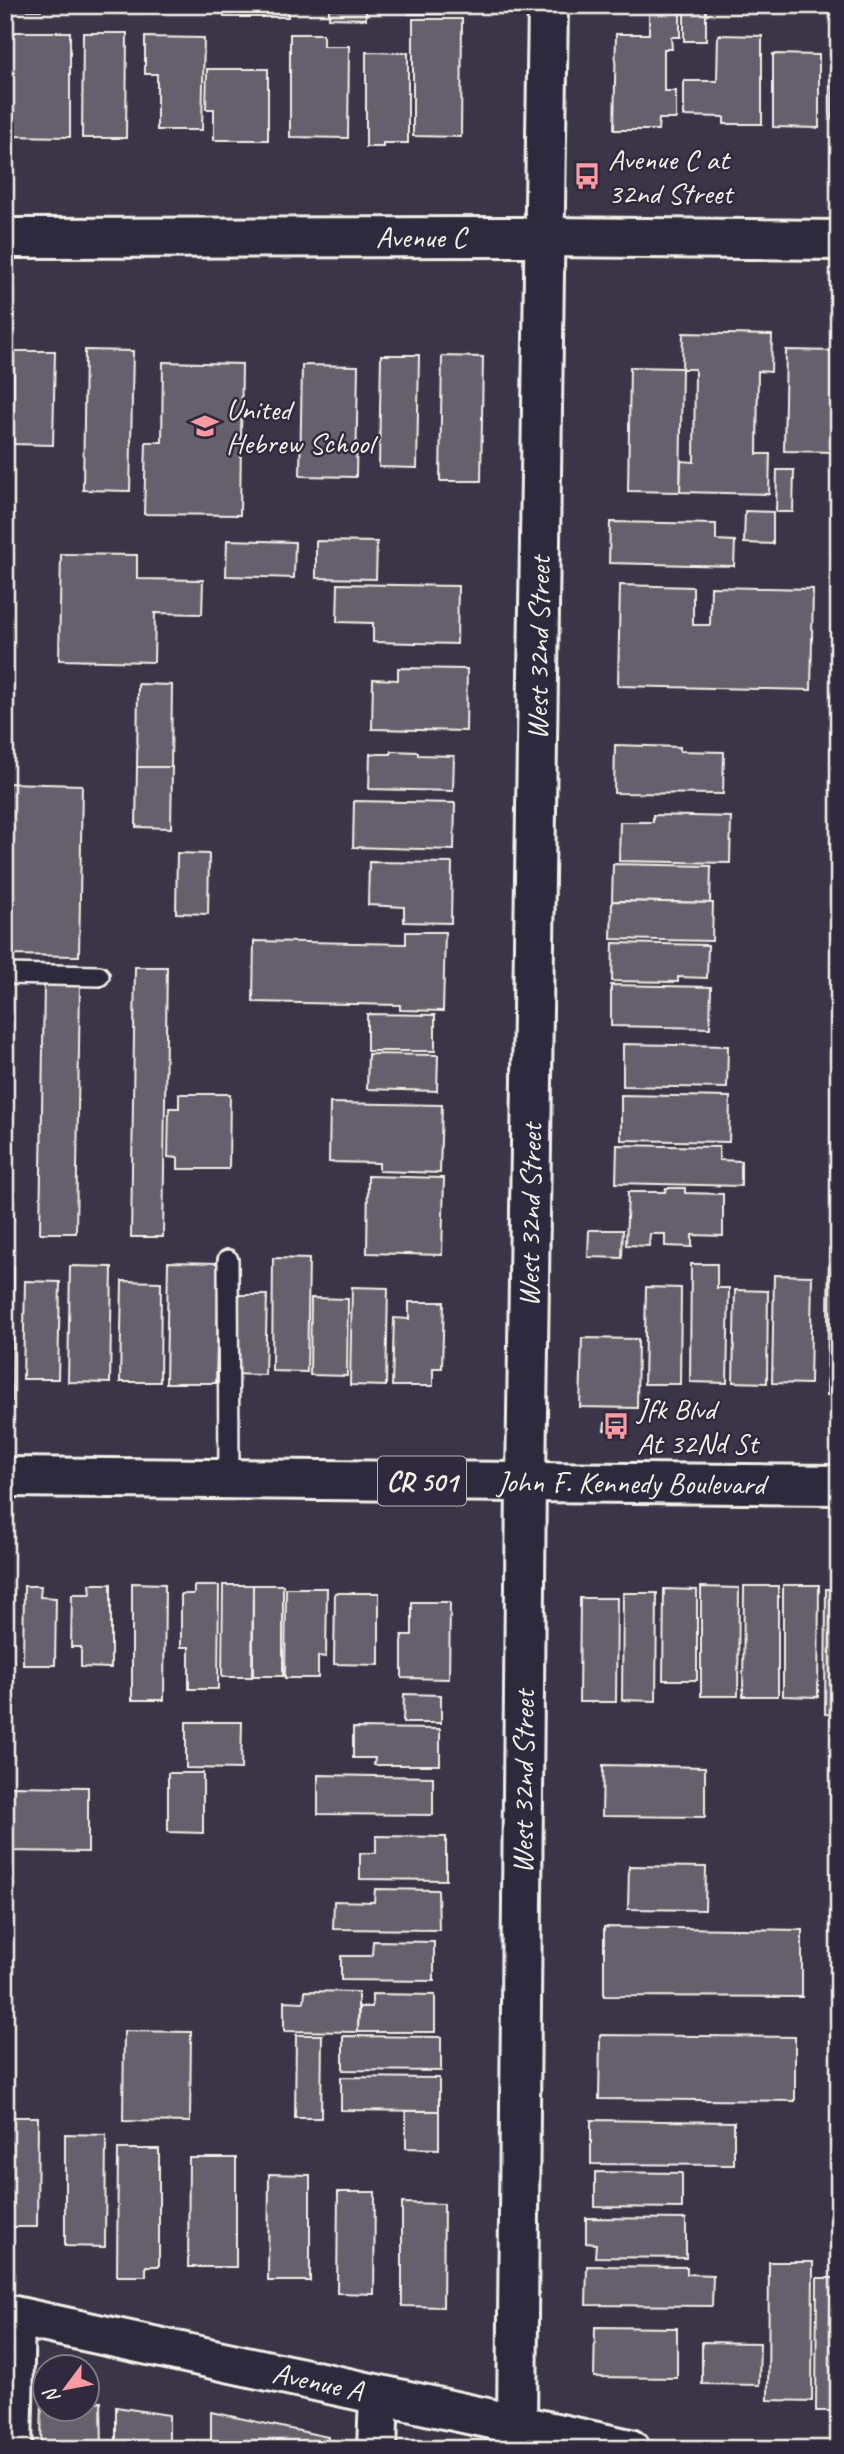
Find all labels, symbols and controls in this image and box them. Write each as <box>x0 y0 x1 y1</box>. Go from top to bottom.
place label: Avenue C at 32nd Street <box>608 140 735 212</box>
bus stop icon: Avenue C at 32nd Street <box>572 161 602 191</box>
street label: Avenue C <box>376 218 469 256</box>
place label: United Hebrew School <box>226 390 378 462</box>
school or university icon: United Hebrew School <box>190 411 220 441</box>
street label: West 32nd Street <box>518 553 559 740</box>
street label: West 32nd Street <box>510 1120 550 1307</box>
place label: Jfk Blvd At 32Nd St <box>635 1390 761 1462</box>
bus stop icon: Jfk Blvd At 32Nd St <box>601 1411 631 1441</box>
road number: CR 501 <box>378 1456 466 1506</box>
street label: John F. Kennedy Boulevard <box>495 1463 769 1503</box>
street label: West 32nd Street <box>503 1687 543 1874</box>
north arrow <box>32 2352 102 2422</box>
street label: Avenue A <box>269 2353 368 2410</box>
text: N <box>37 2382 66 2408</box>

